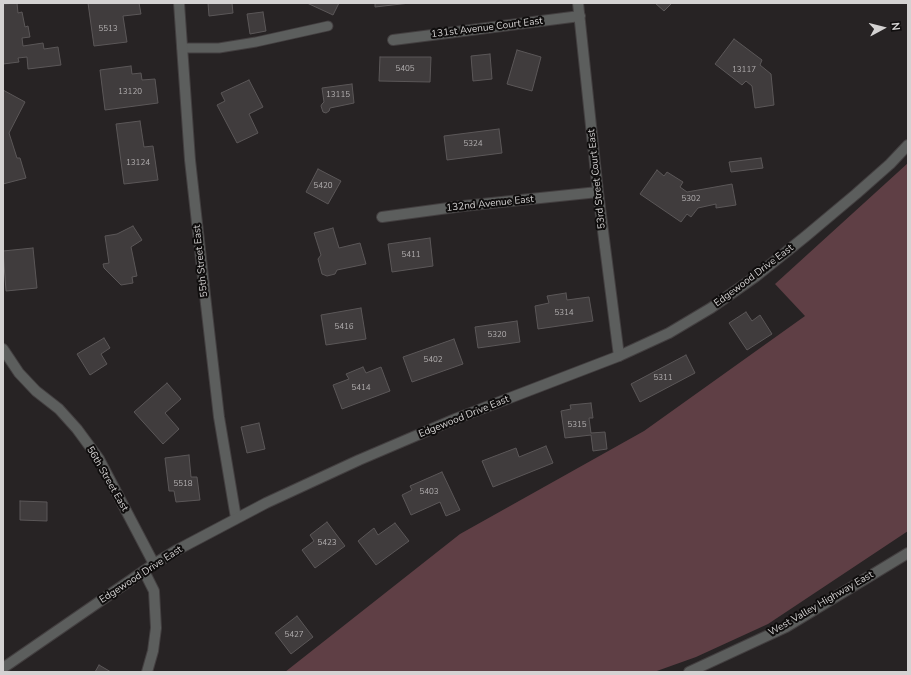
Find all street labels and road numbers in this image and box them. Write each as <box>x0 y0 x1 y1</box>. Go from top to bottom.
street label: 131st Avenue Court East <box>431 15 543 41</box>
street label: 53rd Street Court East <box>586 128 608 230</box>
street label: 132nd Avenue East <box>446 193 534 215</box>
street label: 55th Street East <box>191 224 211 298</box>
street label: Edgewood Drive East <box>712 242 796 310</box>
street label: Edgewood Drive East <box>417 393 511 441</box>
street label: 56th Street East <box>84 444 130 514</box>
street label: Edgewood Drive East <box>97 544 185 606</box>
street label: West Valley Highway East <box>766 569 876 639</box>

